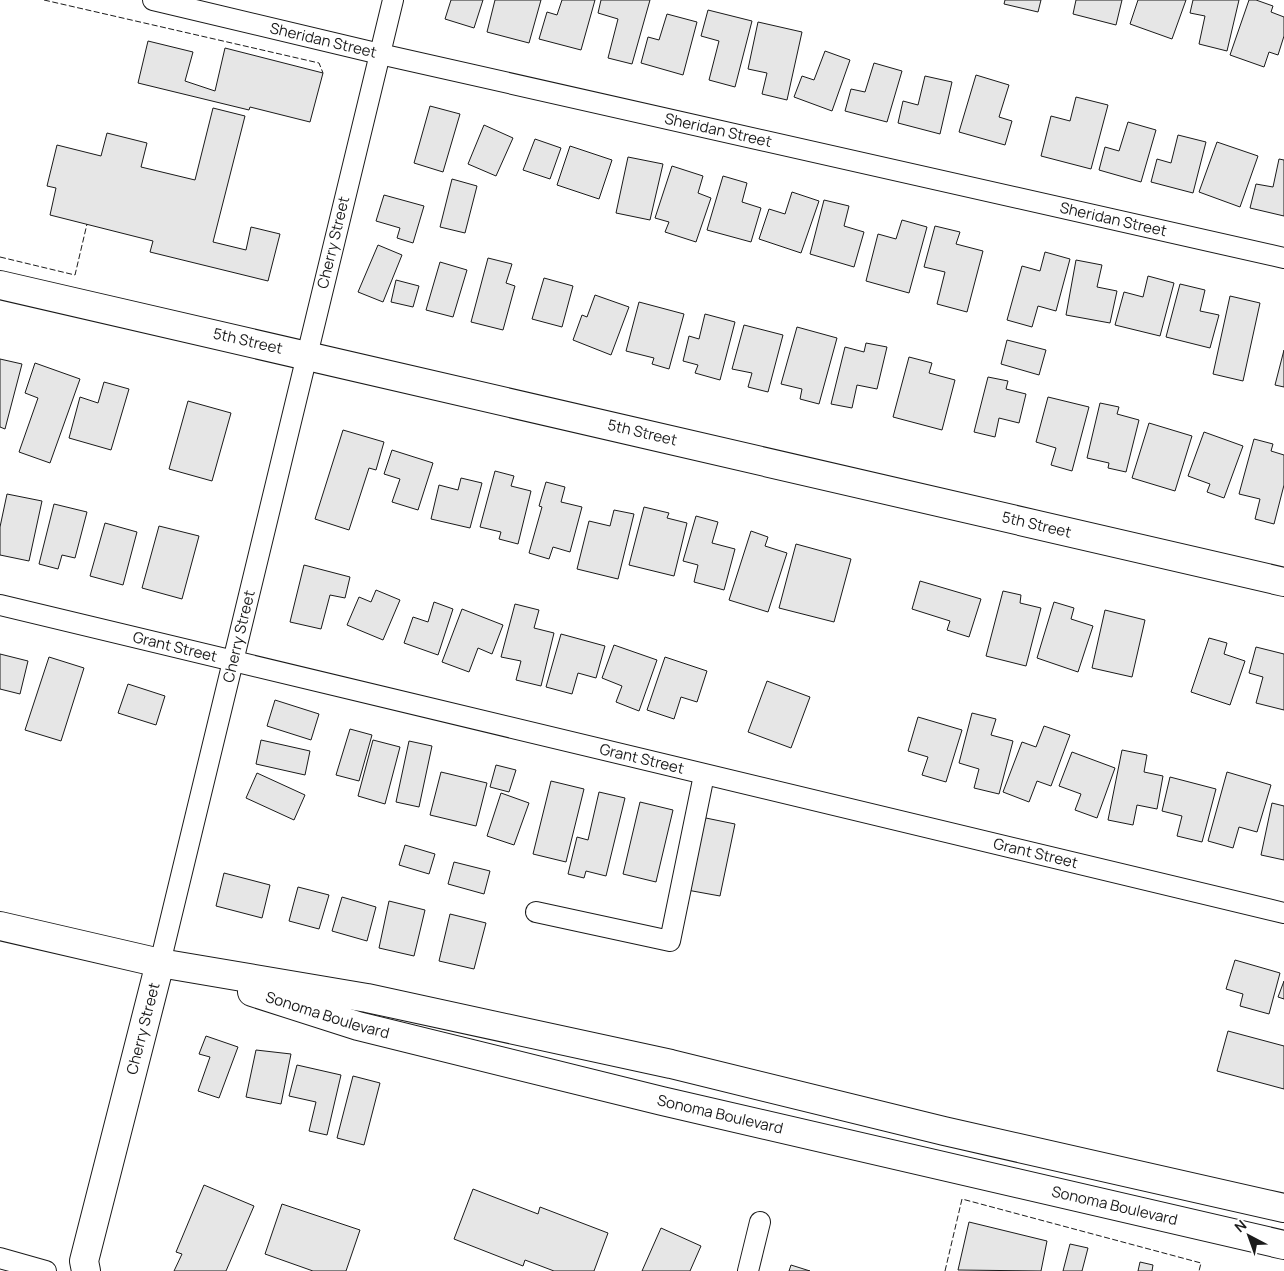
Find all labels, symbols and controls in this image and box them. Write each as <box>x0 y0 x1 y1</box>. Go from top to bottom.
street label: Sheridan Street <box>268 17 379 63</box>
street label: Sheridan Street <box>663 108 774 152</box>
street label: Cherry Street <box>312 194 354 291</box>
street label: Sheridan Street <box>1058 197 1169 241</box>
street label: 5th Street <box>211 323 285 359</box>
street label: 5th Street <box>606 414 679 451</box>
street label: 5th Street <box>1000 506 1074 543</box>
street label: Cherry Street <box>217 588 260 685</box>
street label: Grant Street <box>131 626 219 667</box>
street label: Grant Street <box>598 738 686 779</box>
street label: Grant Street <box>991 833 1080 873</box>
street label: Cherry Street <box>121 980 165 1077</box>
street label: Sonoma Boulevard <box>263 986 392 1043</box>
street label: Sonoma Boulevard <box>655 1089 785 1139</box>
street label: Sonoma Boulevard <box>1050 1181 1180 1230</box>
north arrow <box>1224 1211 1274 1261</box>
text: N <box>1230 1215 1250 1236</box>

